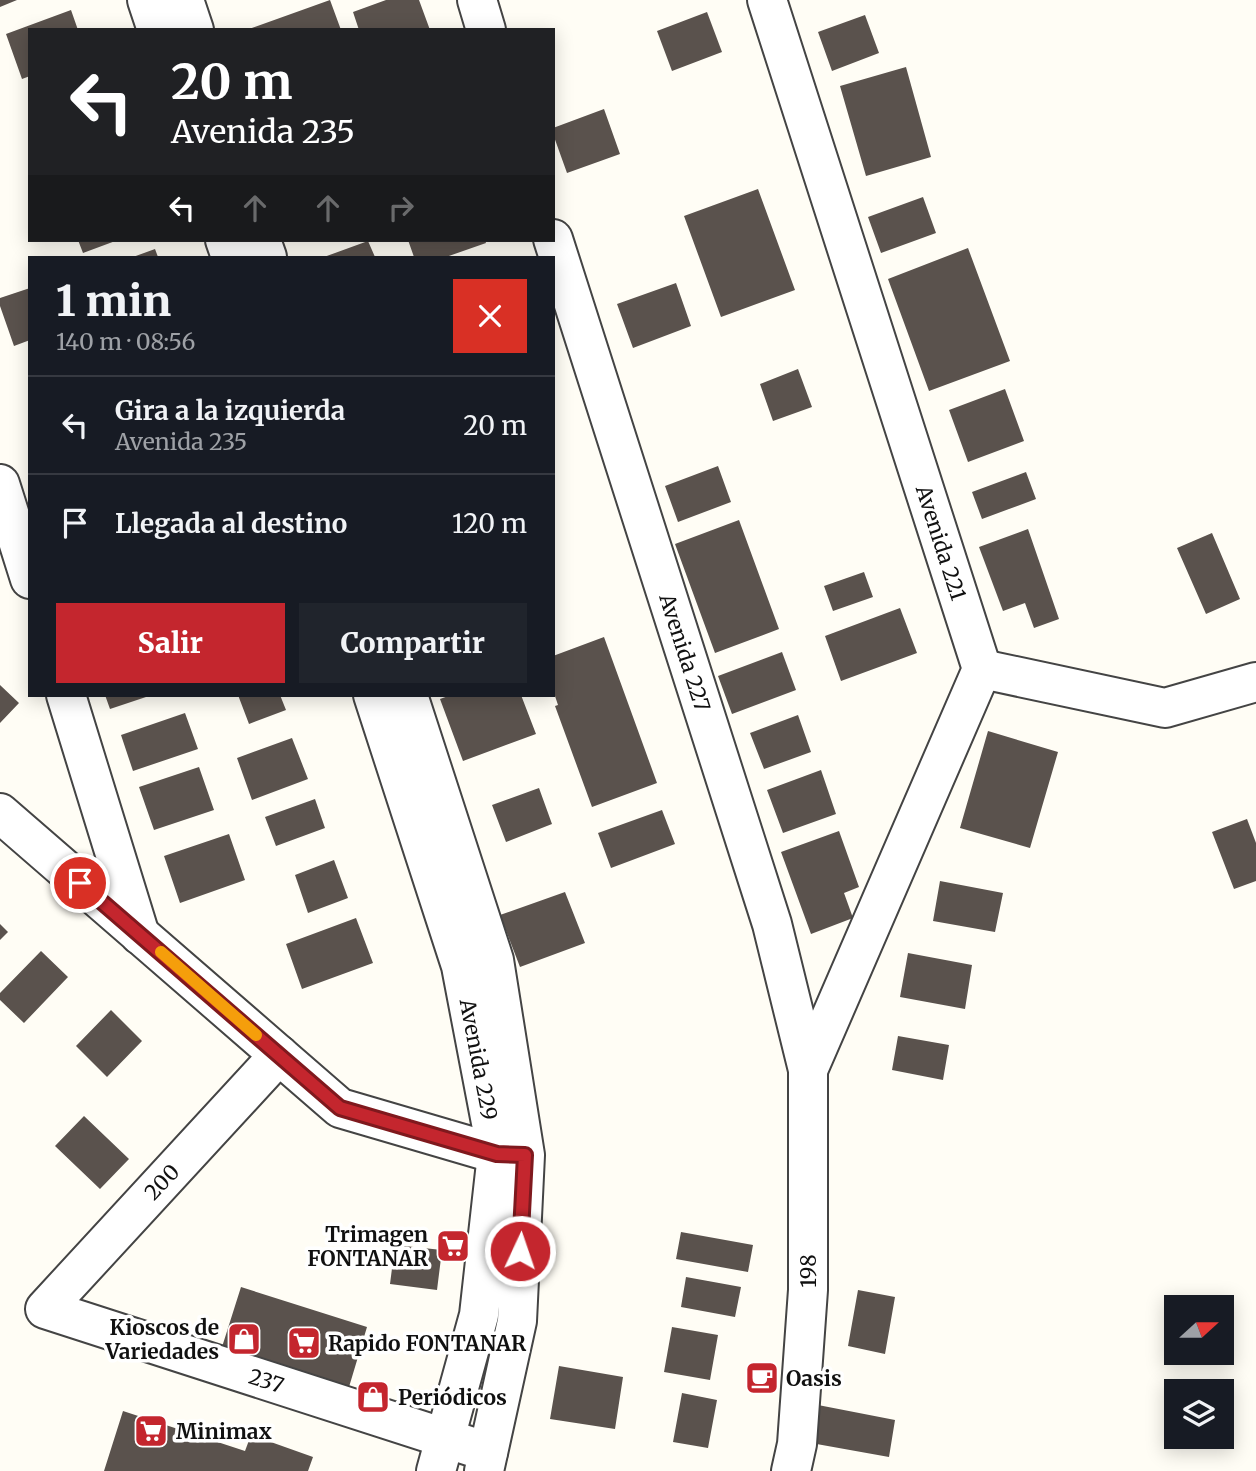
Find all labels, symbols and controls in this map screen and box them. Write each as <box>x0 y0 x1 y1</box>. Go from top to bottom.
text: 20 m <box>171 51 292 112</box>
icon: left <box>56 56 147 147</box>
text: Avenida 235 <box>171 112 355 152</box>
icon: left <box>163 189 201 227</box>
icon: ahead <box>236 189 274 227</box>
icon: ahead <box>309 189 347 227</box>
icon: right <box>382 189 420 227</box>
text: 1 min <box>56 275 171 327</box>
button: close <box>453 279 527 353</box>
text: 140 m · 08:56 <box>56 327 195 356</box>
text: Gira a la izquierda <box>115 394 345 427</box>
icon: left <box>56 406 94 444</box>
text: 20 m <box>463 409 527 442</box>
text: Avenida 235 <box>115 427 247 456</box>
street label: Avenida 221 <box>910 481 973 604</box>
icon: arrive <box>56 504 94 542</box>
text: Llegada al destino <box>115 507 347 540</box>
text: 120 m <box>452 507 527 540</box>
street label: Avenida 227 <box>653 589 717 715</box>
button: Salir <box>56 603 285 683</box>
button: Compartir <box>299 603 527 683</box>
pin <box>50 853 110 913</box>
icon: arrive <box>61 864 99 902</box>
street label: Avenida 229 <box>454 996 504 1122</box>
street label: 200 <box>139 1158 185 1206</box>
position arrow <box>483 1214 557 1288</box>
place label: Trimagen FONTANAR <box>307 1221 429 1272</box>
supermarket icon: Trimagen FONTANAR <box>434 1227 472 1265</box>
street label: 198 <box>795 1254 822 1288</box>
north arrow <box>1164 1295 1234 1365</box>
map controls <box>1164 1295 1234 1449</box>
place label: Kioscos de Variedades <box>105 1314 219 1365</box>
shop icon: Kioscos de Variedades <box>225 1320 263 1358</box>
supermarket icon: Rapido FONTANAR <box>285 1324 323 1362</box>
place label: Rapido FONTANAR <box>328 1330 527 1357</box>
cafe icon: Oasis <box>743 1359 781 1397</box>
street label: 237 <box>246 1362 287 1399</box>
place label: Oasis <box>786 1365 842 1392</box>
shop icon: Periódicos <box>354 1378 392 1416</box>
button: layers <box>1164 1379 1234 1449</box>
place label: Periódicos <box>398 1384 507 1411</box>
supermarket icon: Minimax <box>132 1412 170 1450</box>
place label: Minimax <box>176 1418 272 1445</box>

